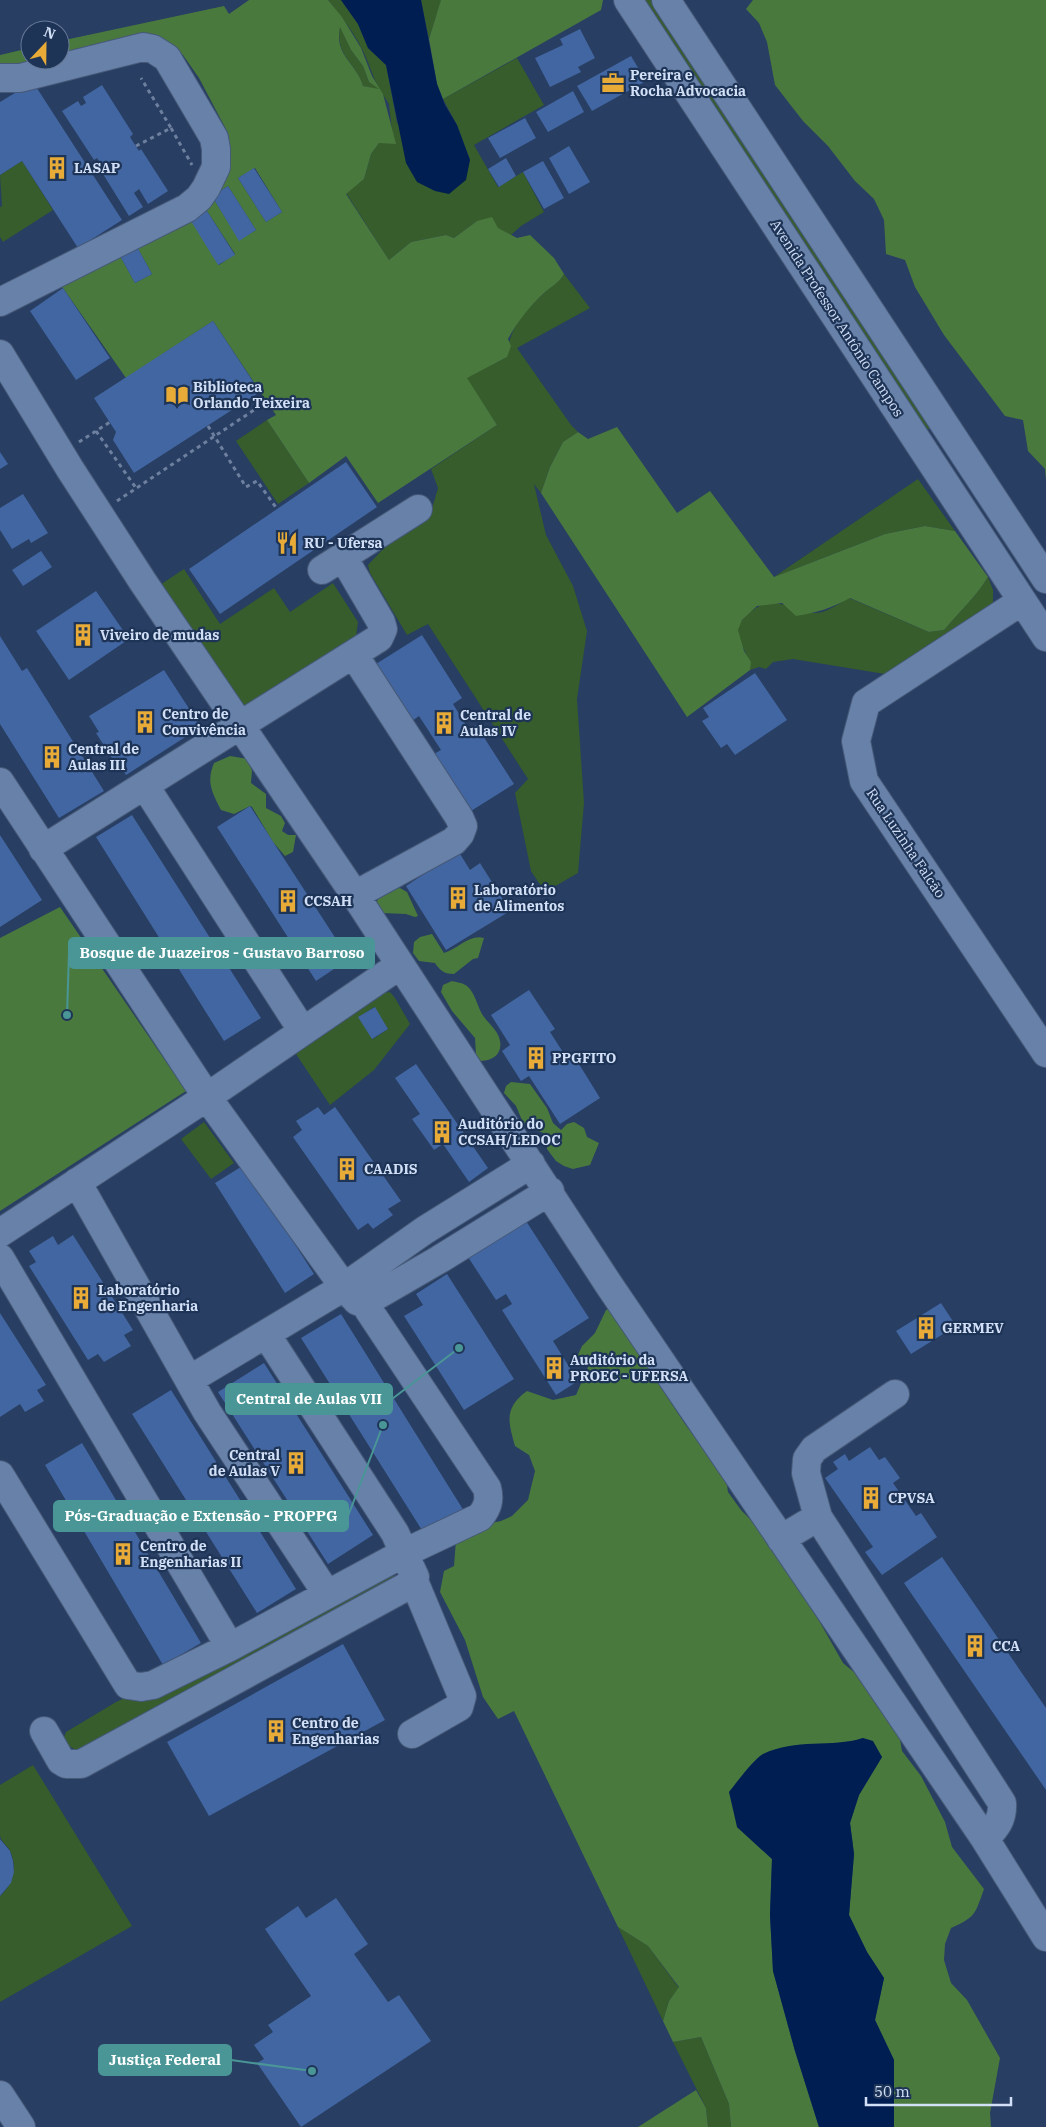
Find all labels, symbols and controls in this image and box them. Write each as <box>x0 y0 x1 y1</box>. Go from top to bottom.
north arrow <box>20 20 70 70</box>
text: N <box>41 23 58 43</box>
place label: Pereira e Rocha Advocacia <box>630 66 746 100</box>
office icon: Pereira e Rocha Advocacia <box>600 70 626 96</box>
building icon: LASAP <box>44 155 70 181</box>
place label: LASAP <box>74 159 121 177</box>
street label: Avenida Professor Antônio Campos <box>766 216 908 420</box>
place label: Biblioteca Orlando Teixeira <box>193 378 310 412</box>
library icon: Biblioteca Orlando Teixeira <box>164 382 190 408</box>
restaurant icon: RU - Ufersa <box>274 530 300 556</box>
place label: RU - Ufersa <box>304 534 383 552</box>
building icon: Viveiro de mudas <box>70 622 96 648</box>
place label: Viveiro de mudas <box>100 626 219 644</box>
place label: Centro de Convivência <box>162 705 246 739</box>
place label: Central de Aulas IV <box>460 706 531 740</box>
building icon: Centro de Convivência <box>132 709 158 735</box>
building icon: Central de Aulas IV <box>431 710 457 736</box>
place label: Central de Aulas III <box>68 740 139 774</box>
building icon: Central de Aulas III <box>39 744 65 770</box>
street label: Rua Luzinha Falcão <box>863 785 949 901</box>
place label: Laboratório de Alimentos <box>474 881 564 915</box>
building icon: Laboratório de Alimentos <box>445 885 471 911</box>
building icon: CCSAH <box>275 888 301 914</box>
place label: CCSAH <box>304 892 352 910</box>
callout: Bosque de Juazeiros - Gustavo Barroso <box>69 938 374 968</box>
text: Bosque de Juazeiros - Gustavo Barroso <box>79 943 365 962</box>
building icon: PPGFITO <box>523 1045 549 1071</box>
place label: PPGFITO <box>552 1049 617 1067</box>
place label: Auditório do CCSAH/LEDOC <box>458 1115 561 1149</box>
building icon: Auditório do CCSAH/LEDOC <box>429 1119 455 1145</box>
building icon: CAADIS <box>334 1156 360 1182</box>
place label: CAADIS <box>364 1160 418 1178</box>
place label: Laboratório de Engenharia <box>98 1281 198 1315</box>
building icon: Laboratório de Engenharia <box>68 1285 94 1311</box>
building icon: GERMEV <box>913 1315 939 1341</box>
place label: GERMEV <box>942 1319 1004 1337</box>
place label: Auditório da PROEC - UFERSA <box>570 1351 688 1385</box>
building icon: Auditório da PROEC - UFERSA <box>541 1355 567 1381</box>
callout: Central de Aulas VII <box>226 1384 392 1414</box>
text: Central de Aulas VII <box>236 1389 382 1408</box>
place label: Central de Aulas V <box>209 1446 280 1480</box>
building icon: Central de Aulas V <box>283 1450 309 1476</box>
building icon: CPVSA <box>858 1485 884 1511</box>
place label: CPVSA <box>888 1489 935 1507</box>
callout: Pós-Graduação e Extensão - PROPPG <box>54 1501 348 1531</box>
text: Pós-Graduação e Extensão - PROPPG <box>64 1506 338 1525</box>
place label: Centro de Engenharias II <box>140 1537 241 1571</box>
building icon: Centro de Engenharias II <box>110 1541 136 1567</box>
building icon: CCA <box>962 1633 988 1659</box>
place label: CCA <box>992 1637 1020 1655</box>
place label: Centro de Engenharias <box>292 1714 379 1748</box>
building icon: Centro de Engenharias <box>263 1718 289 1744</box>
callout: Justiça Federal <box>99 2045 231 2075</box>
text: Justiça Federal <box>109 2050 221 2069</box>
scale bar <box>866 2074 1011 2106</box>
text: 50 m <box>874 2082 910 2101</box>

